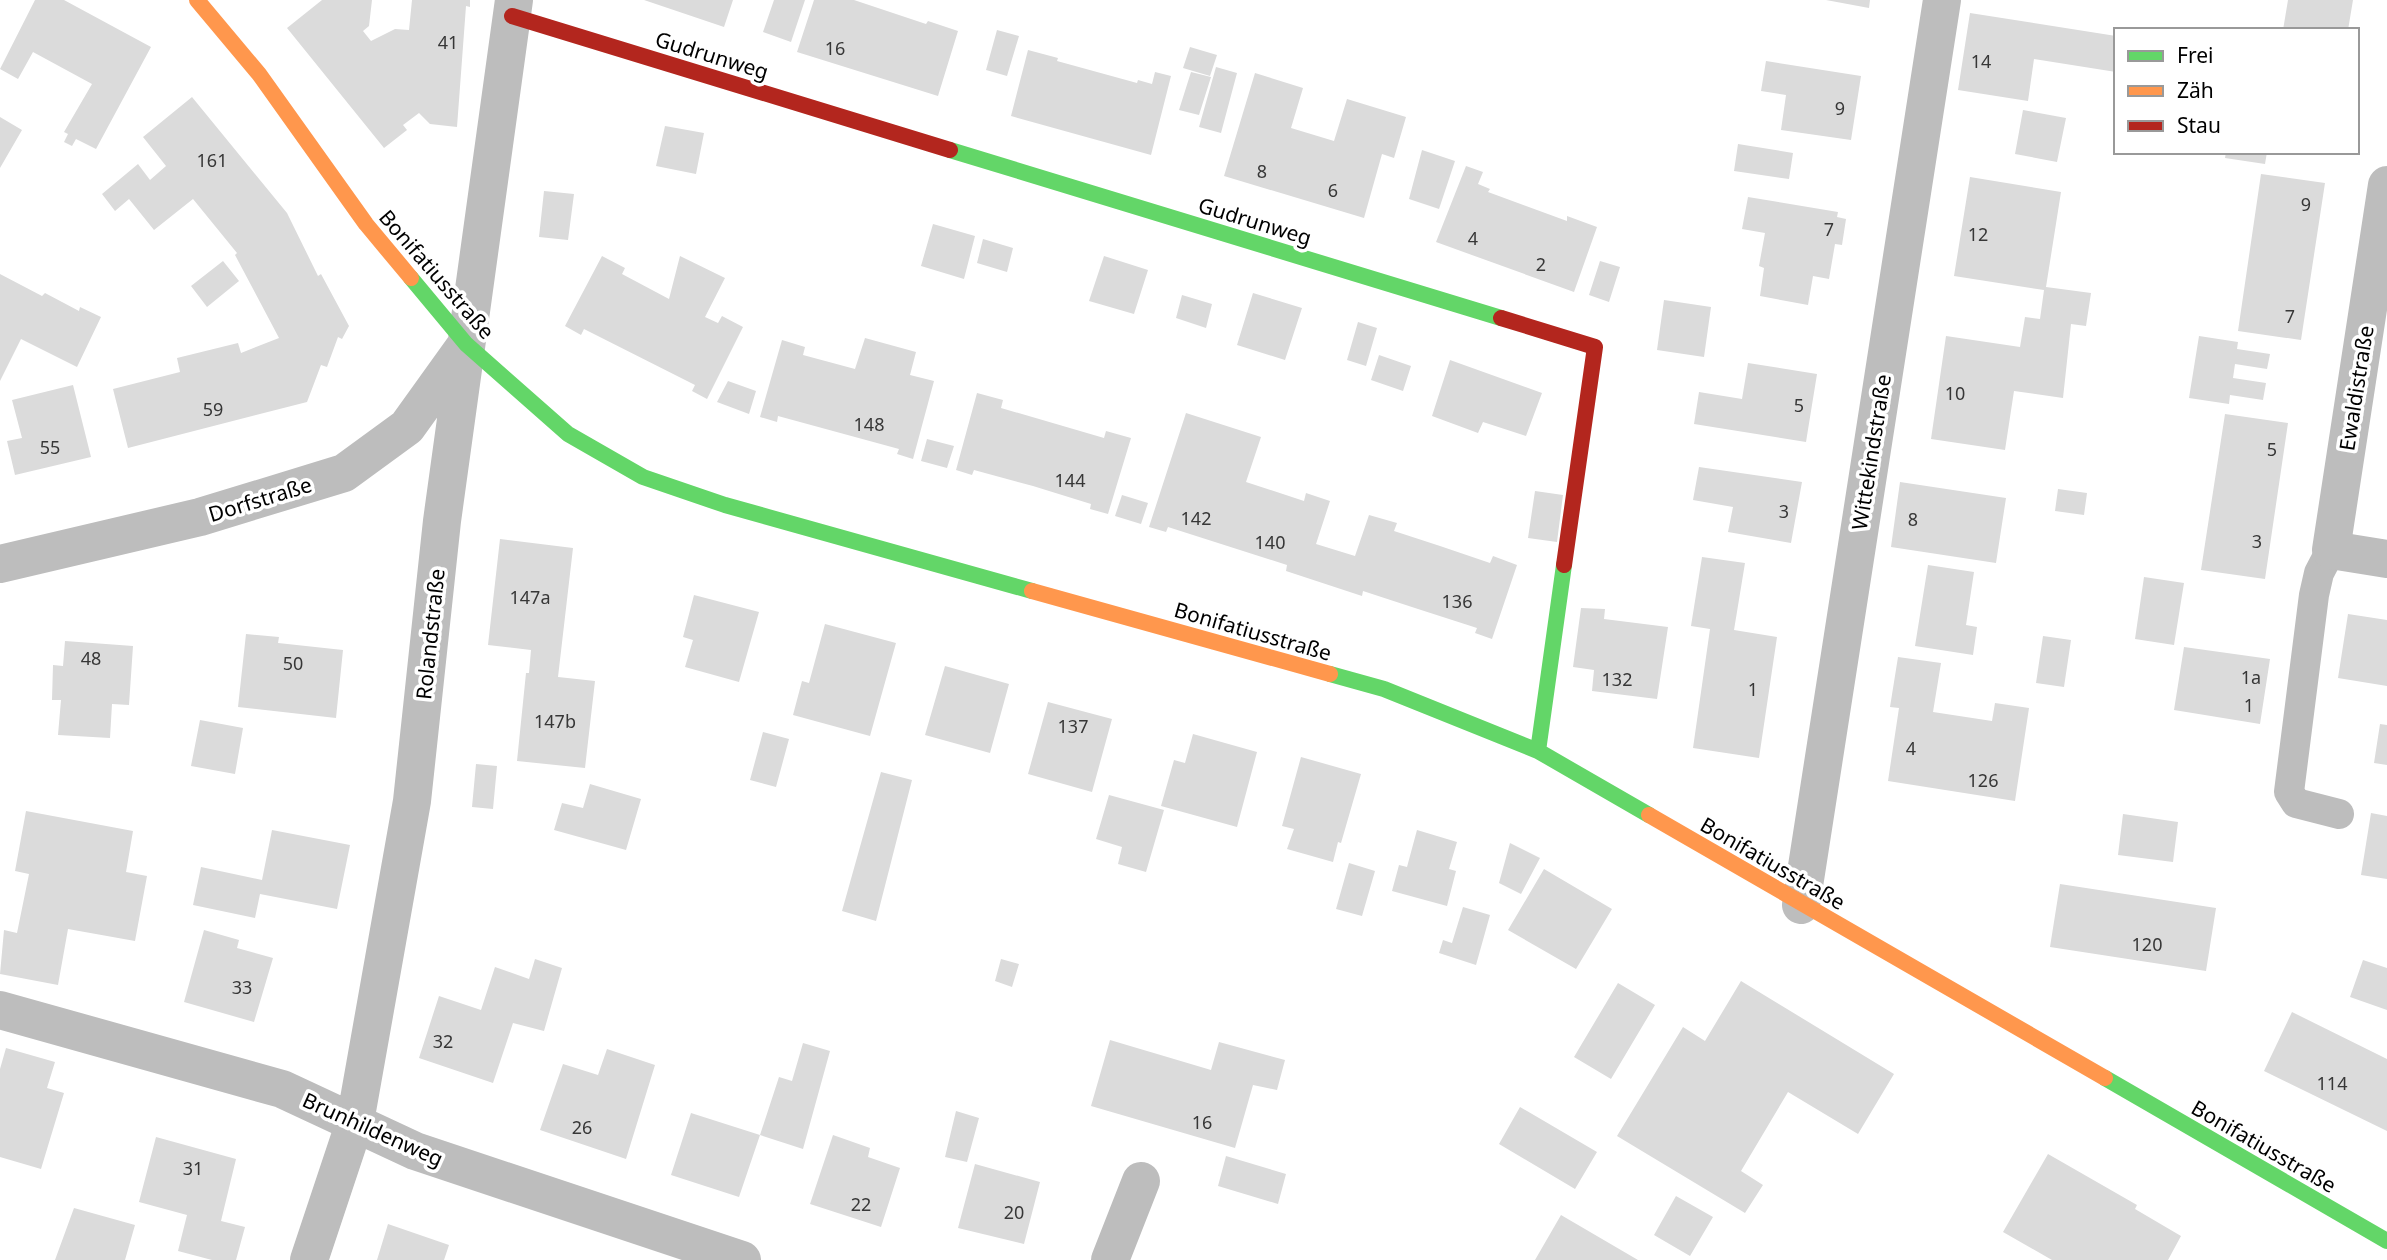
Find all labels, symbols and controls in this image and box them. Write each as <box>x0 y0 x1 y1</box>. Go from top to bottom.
street label: Gudrunweg <box>652 24 772 86</box>
legend <box>2114 28 2359 154</box>
house number: 41 <box>438 30 458 54</box>
house number: 16 <box>825 36 845 60</box>
text: Frei <box>2177 41 2213 69</box>
house number: 14 <box>1971 49 1991 73</box>
text: Zäh <box>2177 76 2214 104</box>
house number: 9 <box>1835 96 1845 120</box>
text: Stau <box>2177 111 2221 139</box>
house number: 161 <box>197 148 227 172</box>
house number: 8 <box>1257 159 1267 183</box>
house number: 6 <box>1328 178 1338 202</box>
street label: Gudrunweg <box>1195 190 1315 252</box>
house number: 9 <box>2301 192 2311 216</box>
street label: Bonifatiusstraße <box>373 203 501 345</box>
house number: 7 <box>1824 217 1834 241</box>
house number: 12 <box>1968 222 1988 246</box>
house number: 4 <box>1468 226 1478 250</box>
house number: 2 <box>1536 252 1546 276</box>
house number: 7 <box>2285 304 2295 328</box>
street label: Ewaldistraße <box>2332 323 2380 453</box>
street label: Wittekindstraße <box>1845 372 1897 532</box>
house number: 10 <box>1945 381 1965 405</box>
house number: 5 <box>1794 393 1804 417</box>
house number: 59 <box>203 397 223 421</box>
house number: 148 <box>854 412 884 436</box>
house number: 55 <box>40 435 60 459</box>
house number: 5 <box>2267 437 2277 461</box>
house number: 144 <box>1055 468 1085 492</box>
street label: Dorfstraße <box>205 470 315 528</box>
house number: 3 <box>1779 499 1789 523</box>
house number: 142 <box>1181 506 1211 530</box>
house number: 8 <box>1908 507 1918 531</box>
house number: 3 <box>2252 529 2262 553</box>
house number: 140 <box>1255 530 1285 554</box>
street label: Rolandstraße <box>409 567 451 701</box>
house number: 147a <box>510 585 551 609</box>
house number: 136 <box>1442 589 1472 613</box>
street label: Bonifatiusstraße <box>1171 595 1335 667</box>
house number: 48 <box>81 646 101 670</box>
house number: 50 <box>283 651 303 675</box>
house number: 1a <box>2241 665 2261 689</box>
house number: 132 <box>1602 667 1632 691</box>
house number: 1 <box>1748 677 1758 701</box>
house number: 1 <box>2244 693 2254 717</box>
house number: 147b <box>534 709 576 733</box>
house number: 137 <box>1058 714 1088 738</box>
house number: 4 <box>1906 736 1916 760</box>
house number: 126 <box>1968 768 1998 792</box>
street label: Bonifatiusstraße <box>1696 810 1850 916</box>
house number: 120 <box>2132 932 2162 956</box>
house number: 33 <box>232 975 252 999</box>
house number: 32 <box>433 1029 453 1053</box>
house number: 114 <box>2317 1071 2347 1095</box>
street label: Brunhildenweg <box>298 1085 448 1173</box>
street label: Bonifatiusstraße <box>2187 1093 2341 1199</box>
house number: 16 <box>1192 1110 1212 1134</box>
house number: 26 <box>572 1115 592 1139</box>
house number: 31 <box>183 1156 203 1180</box>
house number: 22 <box>851 1192 871 1216</box>
house number: 20 <box>1004 1200 1024 1224</box>

